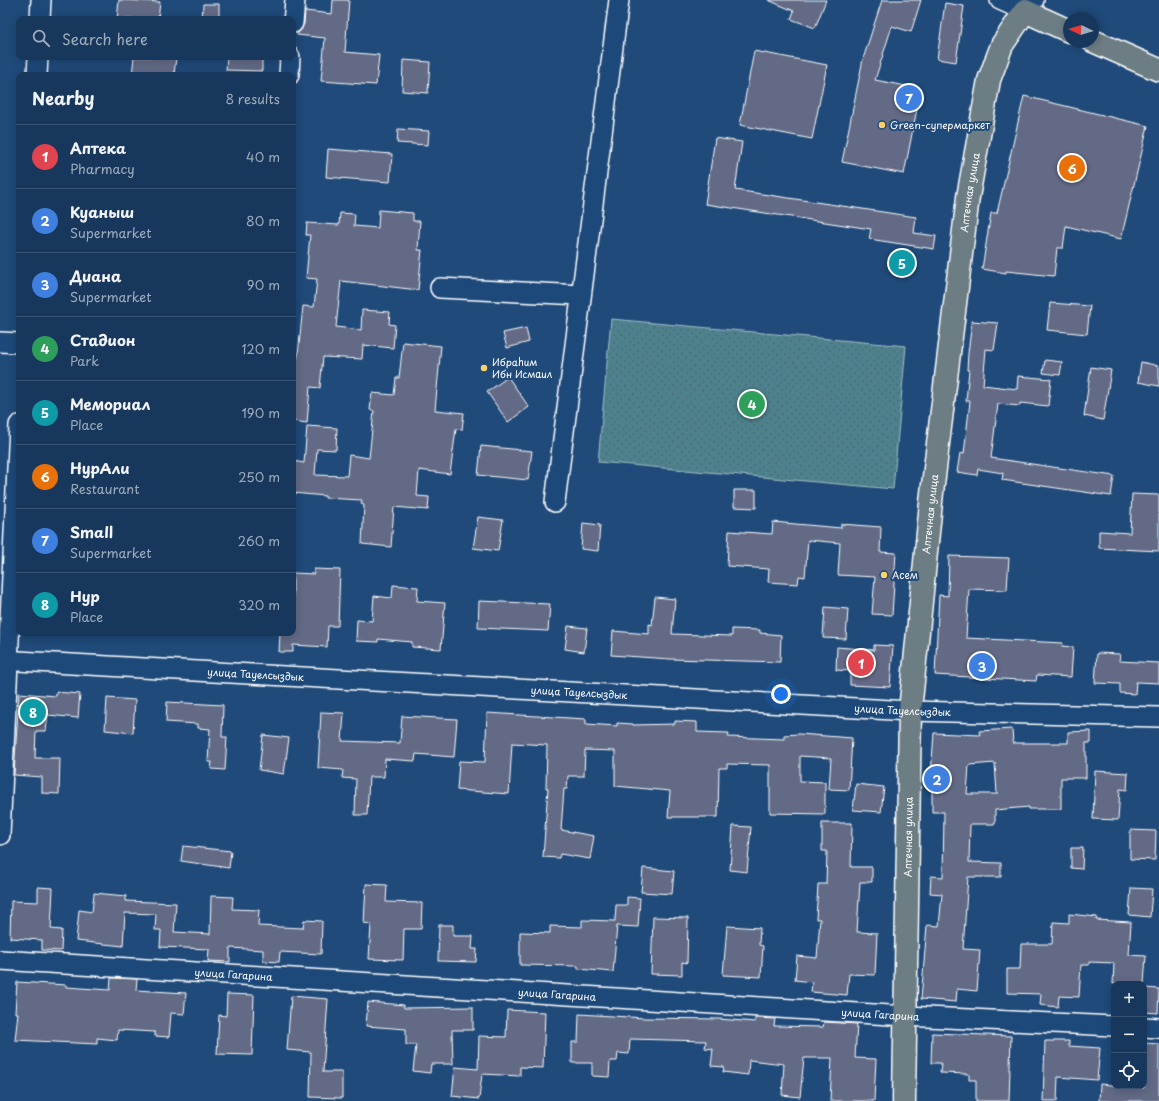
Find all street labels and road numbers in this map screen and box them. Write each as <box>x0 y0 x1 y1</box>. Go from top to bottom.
street label: Аптечная улица <box>956 151 983 233</box>
street label: Аптечная улица <box>918 473 941 555</box>
street label: улица Тауелсыздык <box>207 664 304 684</box>
street label: улица Тауелсыздык <box>530 682 628 702</box>
street label: улица Тауелсыздык <box>854 700 951 719</box>
street label: Аптечная улица <box>899 796 916 877</box>
street label: улица Гагарина <box>194 964 274 984</box>
street label: улица Гагарина <box>517 984 597 1004</box>
street label: улица Гагарина <box>841 1004 920 1024</box>

